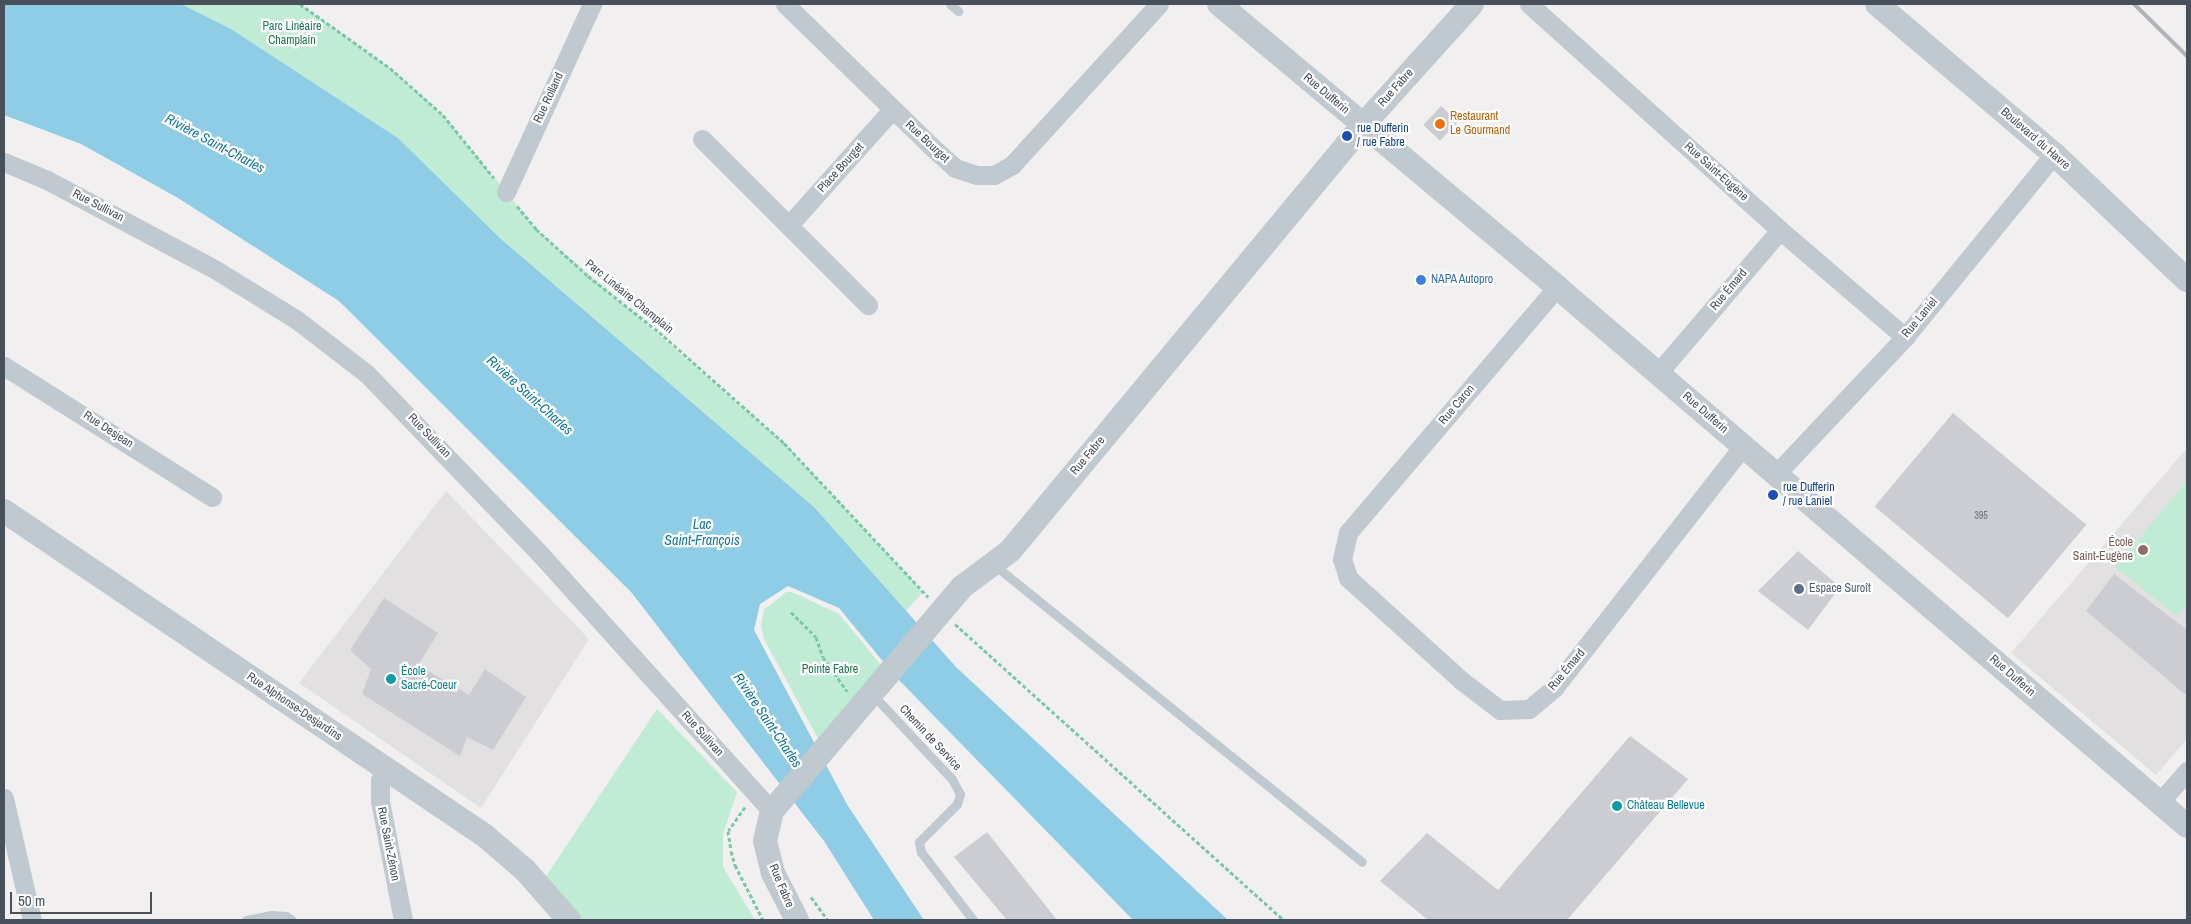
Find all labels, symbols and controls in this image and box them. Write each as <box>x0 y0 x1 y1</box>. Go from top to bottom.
park label: Parc Linéaire Champlain <box>262 20 322 48</box>
street label: Rue Fabre <box>1375 66 1417 110</box>
street label: Rue Rolland <box>531 70 567 126</box>
street label: Rue Dufferin <box>1300 71 1352 117</box>
street label: Boulevard du Havre <box>1997 105 2073 173</box>
water label: Rivière Saint-Charles <box>162 110 268 176</box>
place label: Restaurant Le Gourmand <box>1450 110 1510 138</box>
street label: Rue Bourget <box>902 118 952 166</box>
marker: Restaurant Le Gourmand <box>1434 118 1446 130</box>
place label: rue Dufferin / rue Fabre <box>1357 122 1409 150</box>
marker: rue Dufferin / rue Fabre <box>1341 130 1353 142</box>
street label: Place Bourget <box>815 140 867 196</box>
street label: Rue Saint-Eugène <box>1681 140 1751 204</box>
street label: Rue Sullivan <box>70 187 126 225</box>
street label: Parc Linéaire Champlain <box>582 257 676 337</box>
street label: Rue Émard <box>1707 266 1751 314</box>
place label: NAPA Autopro <box>1431 273 1494 287</box>
marker: NAPA Autopro <box>1415 274 1427 286</box>
street label: Rue Laniel <box>1899 295 1941 341</box>
water label: Rivière Saint-Charles <box>483 352 577 438</box>
street label: Rue Caron <box>1436 382 1478 428</box>
street label: Rue Dufferin <box>1679 389 1731 437</box>
street label: Rue Desjean <box>80 408 136 452</box>
street label: Rue Sullivan <box>404 411 454 461</box>
street label: Rue Fabre <box>1068 434 1108 478</box>
place label: rue Dufferin / rue Laniel <box>1783 481 1835 509</box>
marker: rue Dufferin / rue Laniel <box>1767 489 1779 501</box>
house number: 395 <box>1974 510 1988 522</box>
water label: Lac Saint-François <box>664 516 740 548</box>
place label: École Saint-Eugène <box>2073 536 2133 564</box>
marker: École Saint-Eugène <box>2137 544 2149 556</box>
place label: Espace Suroît <box>1809 582 1871 596</box>
marker: Espace Suroît <box>1793 583 1805 595</box>
street label: Rue Émard <box>1545 646 1589 694</box>
street label: Rue Dufferin <box>1986 652 2038 700</box>
park label: Pointe Fabre <box>802 663 858 677</box>
place label: École Sacré-Coeur <box>401 665 457 693</box>
street label: Rue Alphonse-Desjardins <box>243 670 345 744</box>
water label: Rivière Saint-Charles <box>730 670 806 770</box>
marker: École Sacré-Coeur <box>385 673 397 685</box>
street label: Chemin de Service <box>896 702 964 774</box>
street label: Rue Sullivan <box>678 708 726 760</box>
place label: Château Bellevue <box>1627 799 1705 813</box>
marker: Château Bellevue <box>1611 800 1623 812</box>
street label: Rue Saint-Zénon <box>374 806 402 882</box>
street label: Rue Fabre <box>765 862 797 910</box>
scale bar <box>12 882 155 914</box>
text: 50 m <box>18 890 45 911</box>

